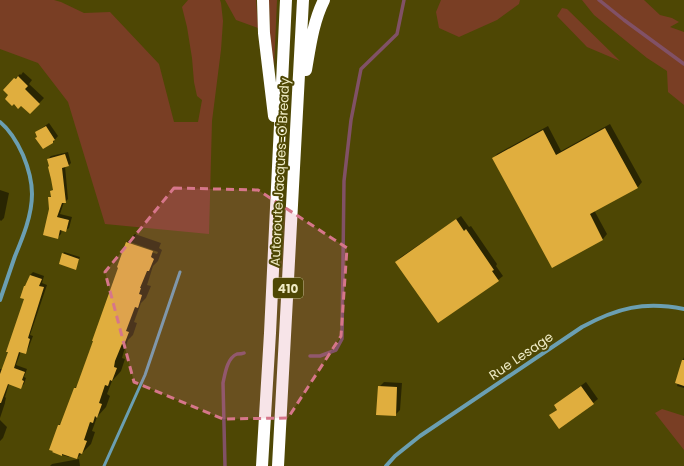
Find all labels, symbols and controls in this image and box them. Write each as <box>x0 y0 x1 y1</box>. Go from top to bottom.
street label: Autoroute Jacques-O'Bready <box>266 77 294 267</box>
road number: 410 <box>273 278 303 298</box>
street label: Rue Lesage <box>485 327 557 385</box>

